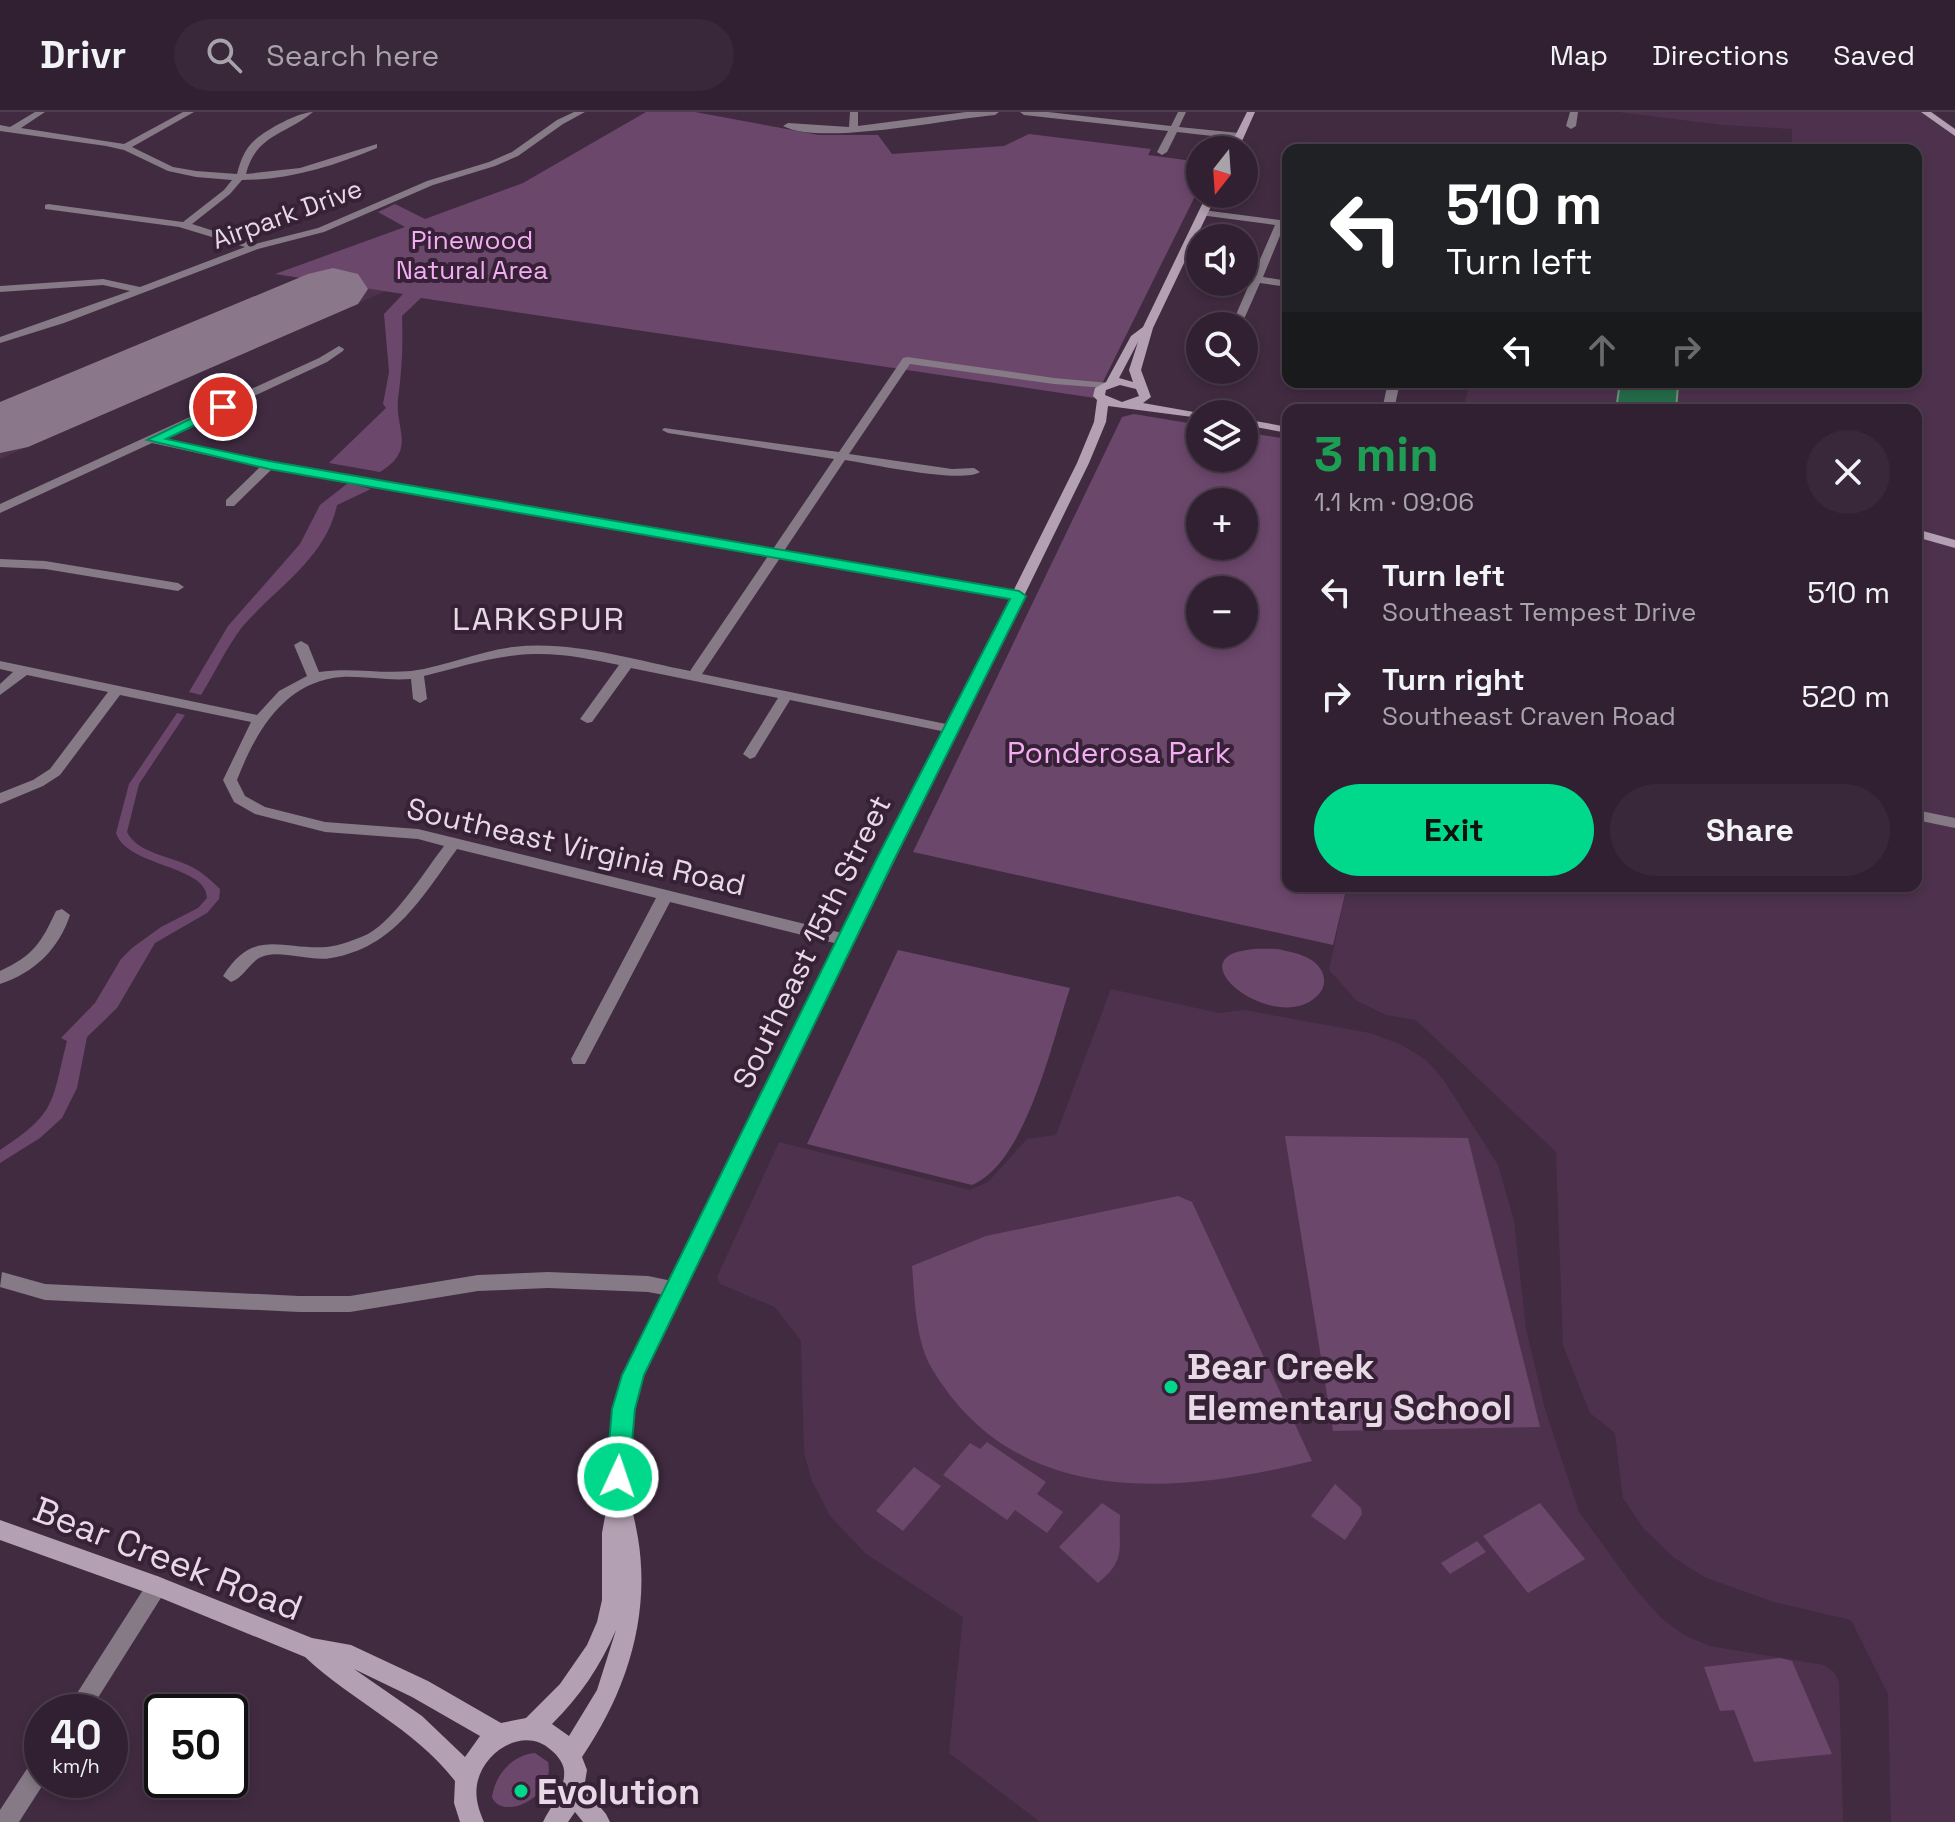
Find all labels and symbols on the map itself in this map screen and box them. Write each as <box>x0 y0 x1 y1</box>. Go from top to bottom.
north arrow <box>1186 136 1258 208</box>
street label: Airpark Drive <box>207 171 367 257</box>
park label: Pinewood Natural Area <box>396 223 548 287</box>
pin <box>189 373 257 441</box>
district label: LARKSPUR <box>452 599 626 639</box>
park label: Ponderosa Park <box>1007 733 1231 772</box>
street label: Southeast Virginia Road <box>403 789 749 904</box>
street label: Southeast 15th Street <box>724 789 900 1095</box>
place label: Bear Creek Elementary School <box>1187 1344 1512 1431</box>
marker: Bear Creek Elementary School <box>1162 1378 1180 1396</box>
position arrow <box>576 1435 660 1519</box>
street label: Bear Creek Road <box>27 1487 309 1631</box>
speed limit sign: 50 <box>144 1694 248 1798</box>
place label: Evolution <box>537 1769 700 1815</box>
marker: Evolution <box>512 1782 530 1800</box>

